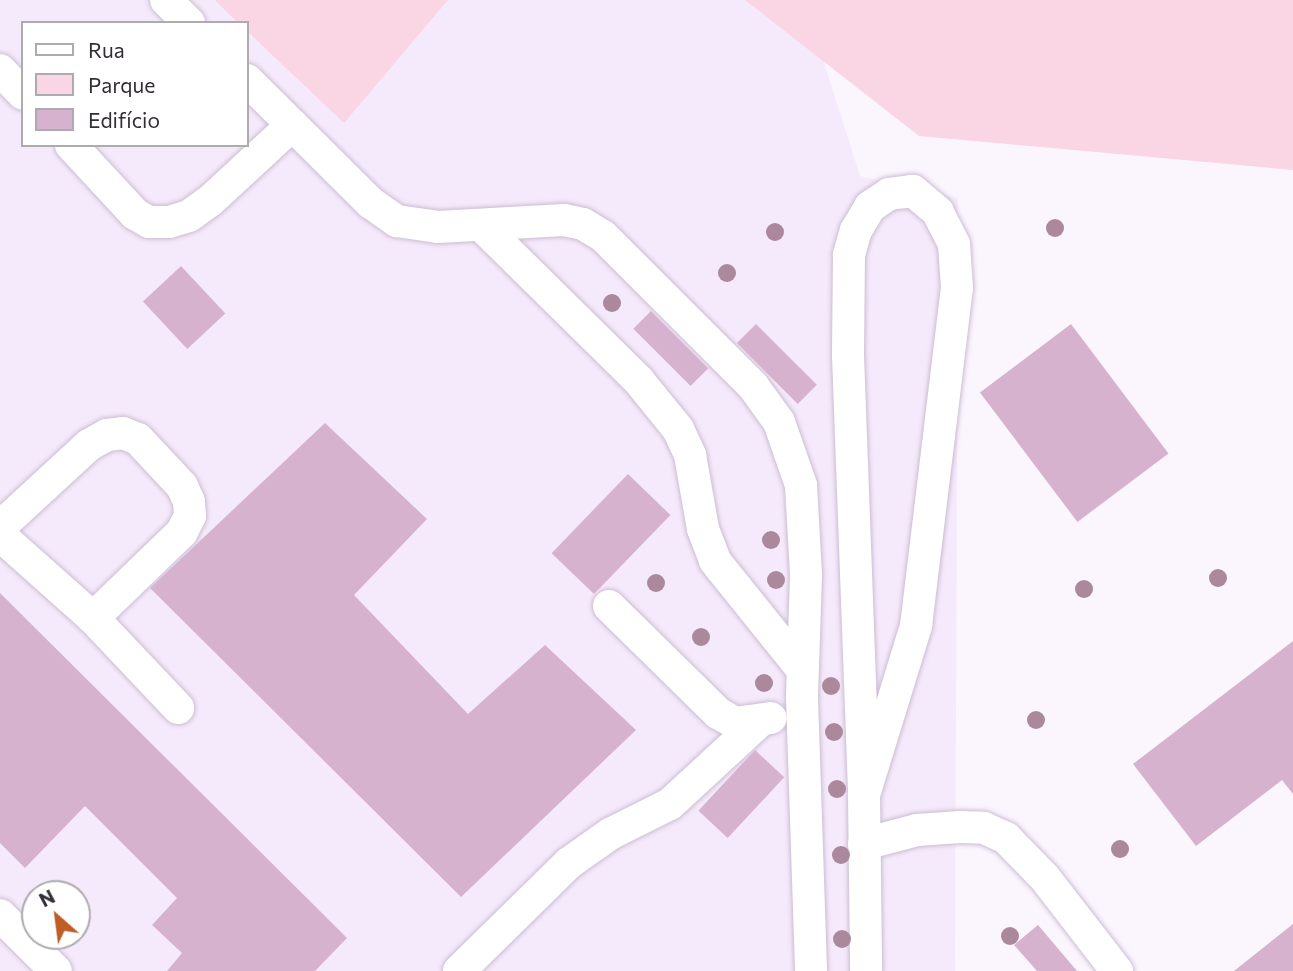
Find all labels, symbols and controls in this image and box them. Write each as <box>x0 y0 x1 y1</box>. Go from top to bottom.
legend <box>21 21 248 147</box>
text: Rua <box>88 37 125 62</box>
text: Parque <box>88 72 155 97</box>
text: Edifício <box>88 107 160 132</box>
north arrow <box>21 880 91 950</box>
text: N <box>35 884 59 911</box>

